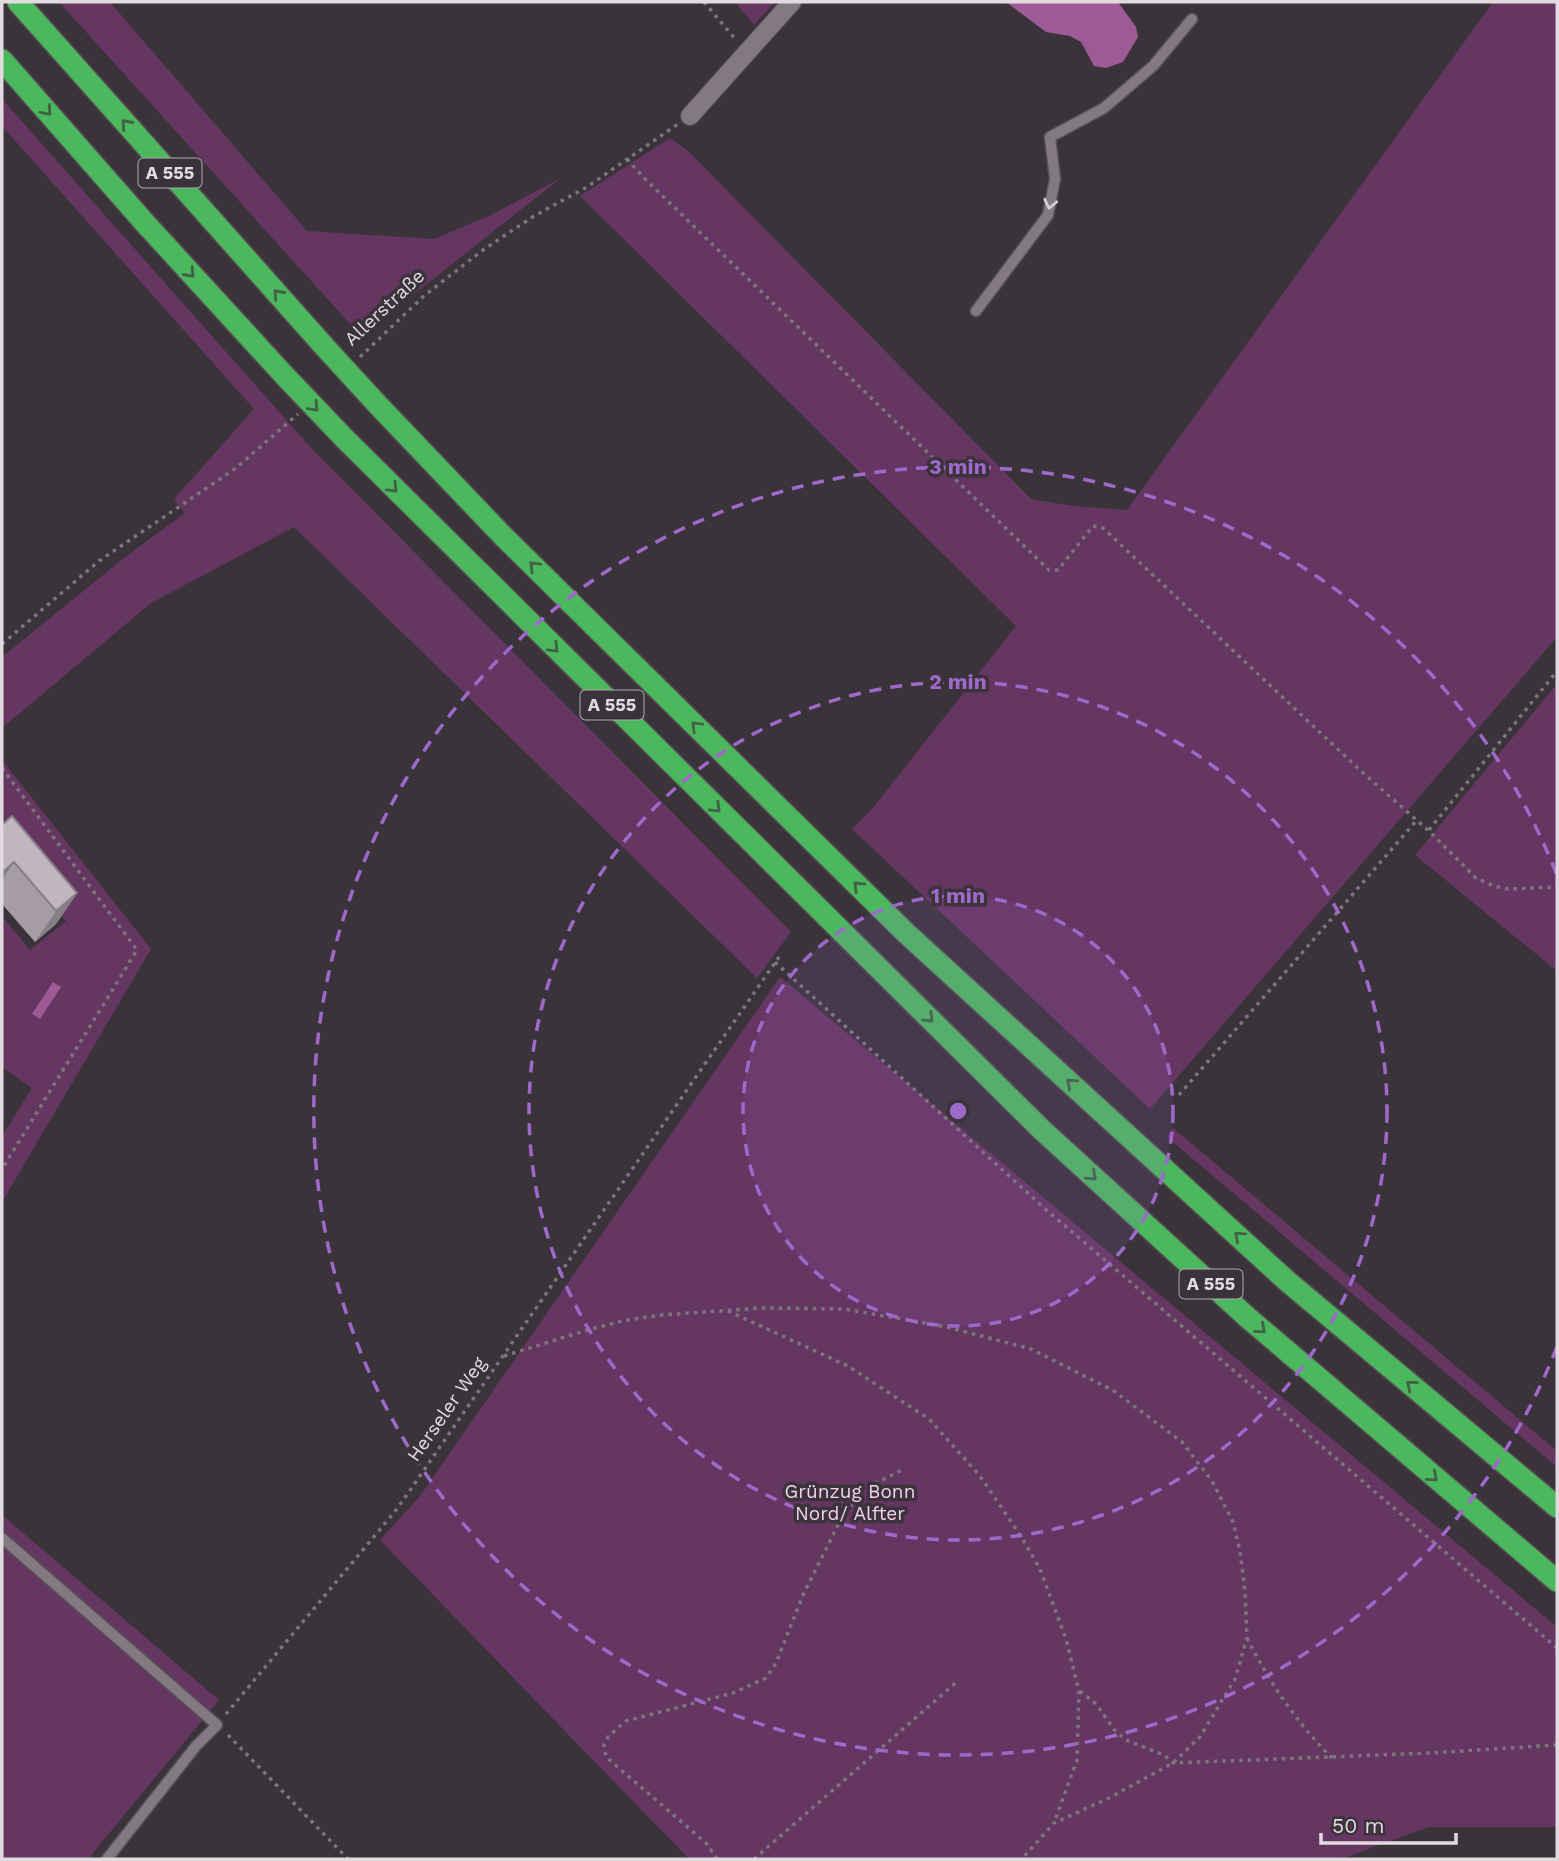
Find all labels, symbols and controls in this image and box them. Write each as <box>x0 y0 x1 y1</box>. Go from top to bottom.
one-way arrow <box>39 103 51 116</box>
one-way arrow <box>122 119 134 132</box>
road number: A 555 <box>138 158 202 188</box>
one-way arrow <box>1043 198 1058 210</box>
street label: Allerstraße <box>339 264 429 350</box>
one-way arrow <box>182 265 195 278</box>
one-way arrow <box>274 289 286 302</box>
one-way arrow <box>306 399 319 412</box>
text: 3 min <box>929 454 987 479</box>
one-way arrow <box>385 479 398 492</box>
one-way arrow <box>530 562 543 575</box>
one-way arrow <box>546 640 559 653</box>
text: 2 min <box>929 669 987 694</box>
road number: A 555 <box>580 690 644 720</box>
one-way arrow <box>692 722 705 735</box>
one-way arrow <box>708 800 720 812</box>
one-way arrow <box>854 882 866 894</box>
text: 1 min <box>931 883 985 908</box>
one-way arrow <box>920 1010 933 1023</box>
one-way arrow <box>1066 1078 1079 1091</box>
centre of rings <box>946 1099 970 1123</box>
one-way arrow <box>1084 1168 1097 1180</box>
one-way arrow <box>1234 1232 1247 1244</box>
road number: A 555 <box>1180 1269 1242 1298</box>
one-way arrow <box>1252 1321 1265 1333</box>
street label: Herseler Weg <box>402 1352 491 1466</box>
one-way arrow <box>1406 1380 1419 1393</box>
one-way arrow <box>1425 1469 1438 1481</box>
park label: Grünzug Bonn Nord/ Alfter <box>785 1480 915 1525</box>
scale bar <box>1321 1801 1456 1845</box>
text: 50 m <box>1332 1813 1384 1838</box>

